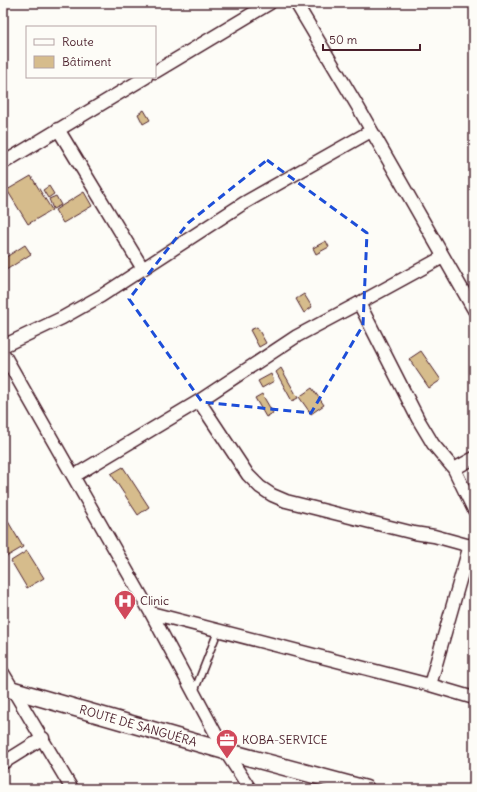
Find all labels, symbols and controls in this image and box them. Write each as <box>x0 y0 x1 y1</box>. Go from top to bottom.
legend <box>26 26 156 78</box>
scale bar <box>323 26 420 52</box>
text: 50 m <box>329 32 358 47</box>
text: Route <box>62 34 94 49</box>
text: Bâtiment <box>62 54 111 69</box>
hospital icon: Clinic <box>112 588 138 621</box>
place label: Clinic <box>140 593 169 608</box>
street label: ROUTE DE SANGUÉRA <box>78 702 199 750</box>
office icon: KOBA-SERVICE <box>214 727 240 760</box>
place label: KOBA-SERVICE <box>242 732 328 747</box>

